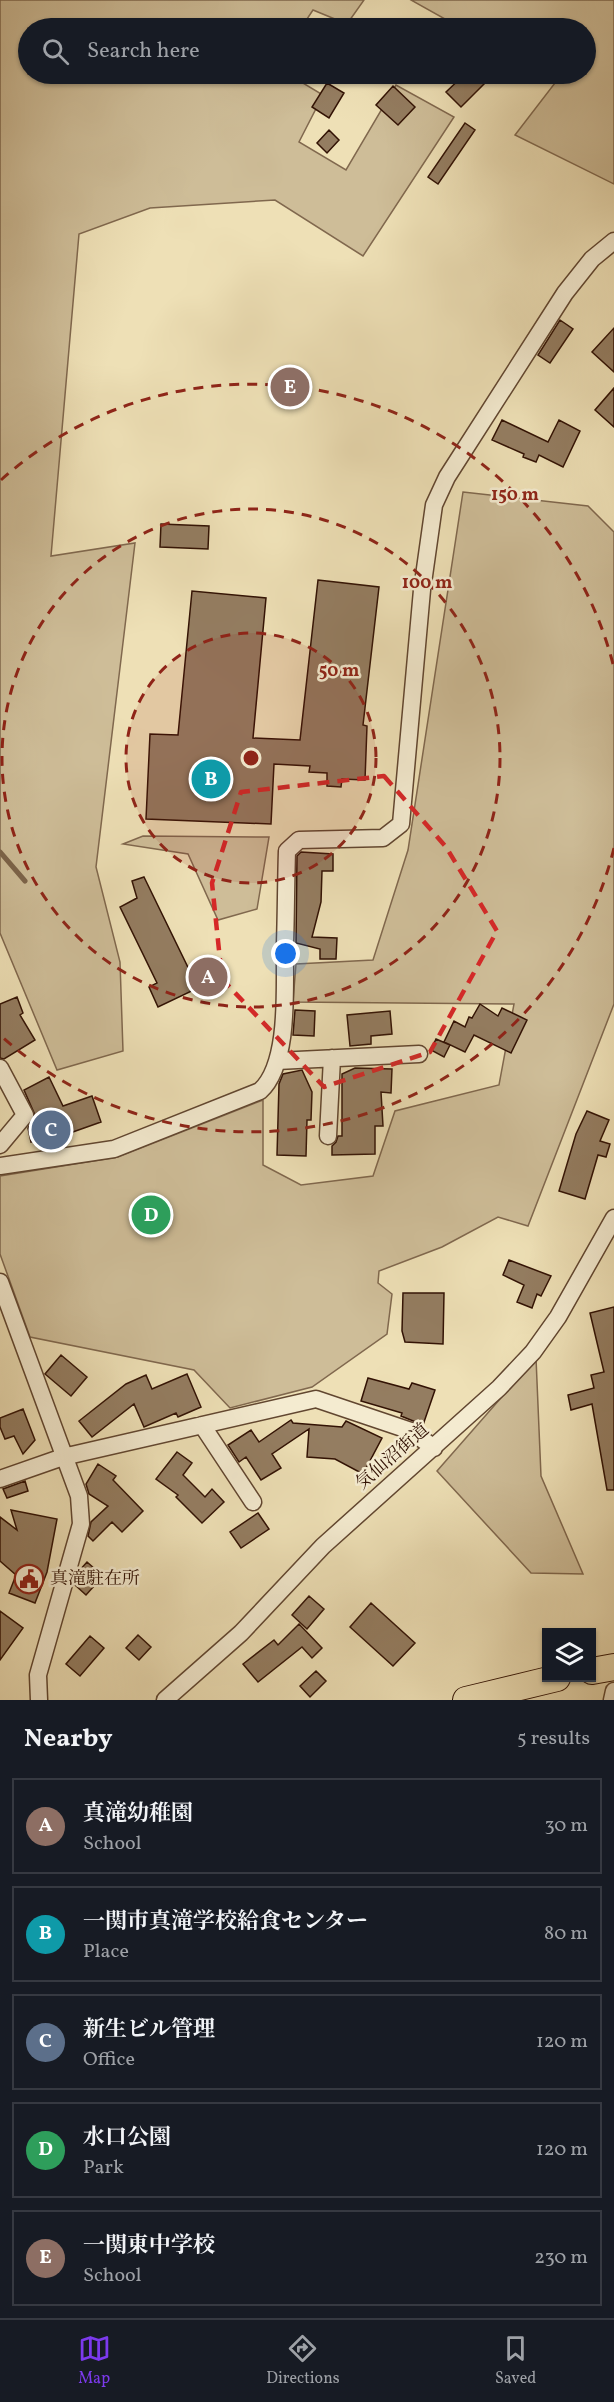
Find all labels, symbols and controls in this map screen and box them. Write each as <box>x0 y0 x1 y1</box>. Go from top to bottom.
search box <box>18 18 596 84</box>
icon: search <box>39 35 72 68</box>
text: Search here <box>87 36 200 67</box>
pin: E <box>270 364 310 410</box>
text: 150 m <box>491 483 539 508</box>
text: 100 m <box>402 571 452 596</box>
text: 50 m <box>319 659 359 684</box>
centre of rings <box>241 748 261 768</box>
pin: B <box>192 756 230 802</box>
your location <box>271 939 300 968</box>
pin: A <box>188 954 228 1000</box>
pin: C <box>32 1108 70 1152</box>
pin: D <box>132 1192 170 1238</box>
street label: 気仙沼街道 <box>351 1418 435 1496</box>
public building icon: 真滝駐在所 <box>13 1563 45 1595</box>
place label: 真滝駐在所 <box>50 1567 140 1592</box>
map controls <box>542 1628 596 1682</box>
button: layers <box>542 1628 596 1682</box>
text: Nearby <box>24 1721 113 1757</box>
text: 5 results <box>517 1725 590 1753</box>
text: 真滝幼稚園 <box>83 1799 193 1830</box>
text: A <box>38 1812 53 1840</box>
text: 30 m <box>544 1812 588 1840</box>
text: School <box>83 1830 141 1858</box>
text: 一関市真滝学校給食センター <box>83 1907 368 1938</box>
text: B <box>39 1920 52 1948</box>
text: 80 m <box>544 1920 588 1948</box>
text: Place <box>83 1938 129 1966</box>
text: 新生ビル管理 <box>83 2015 215 2046</box>
text: C <box>39 2028 52 2056</box>
text: 120 m <box>536 2028 588 2056</box>
text: Office <box>83 2046 135 2074</box>
text: 水口公園 <box>83 2123 171 2154</box>
text: D <box>38 2136 53 2164</box>
text: 120 m <box>536 2136 588 2164</box>
text: Park <box>83 2154 124 2182</box>
text: 一関東中学校 <box>83 2231 215 2262</box>
text: E <box>39 2244 52 2272</box>
text: 230 m <box>534 2244 588 2272</box>
text: School <box>83 2262 141 2290</box>
tab: Map <box>78 2332 111 2390</box>
tab: Directions <box>266 2332 340 2390</box>
tab: Saved <box>495 2332 536 2390</box>

